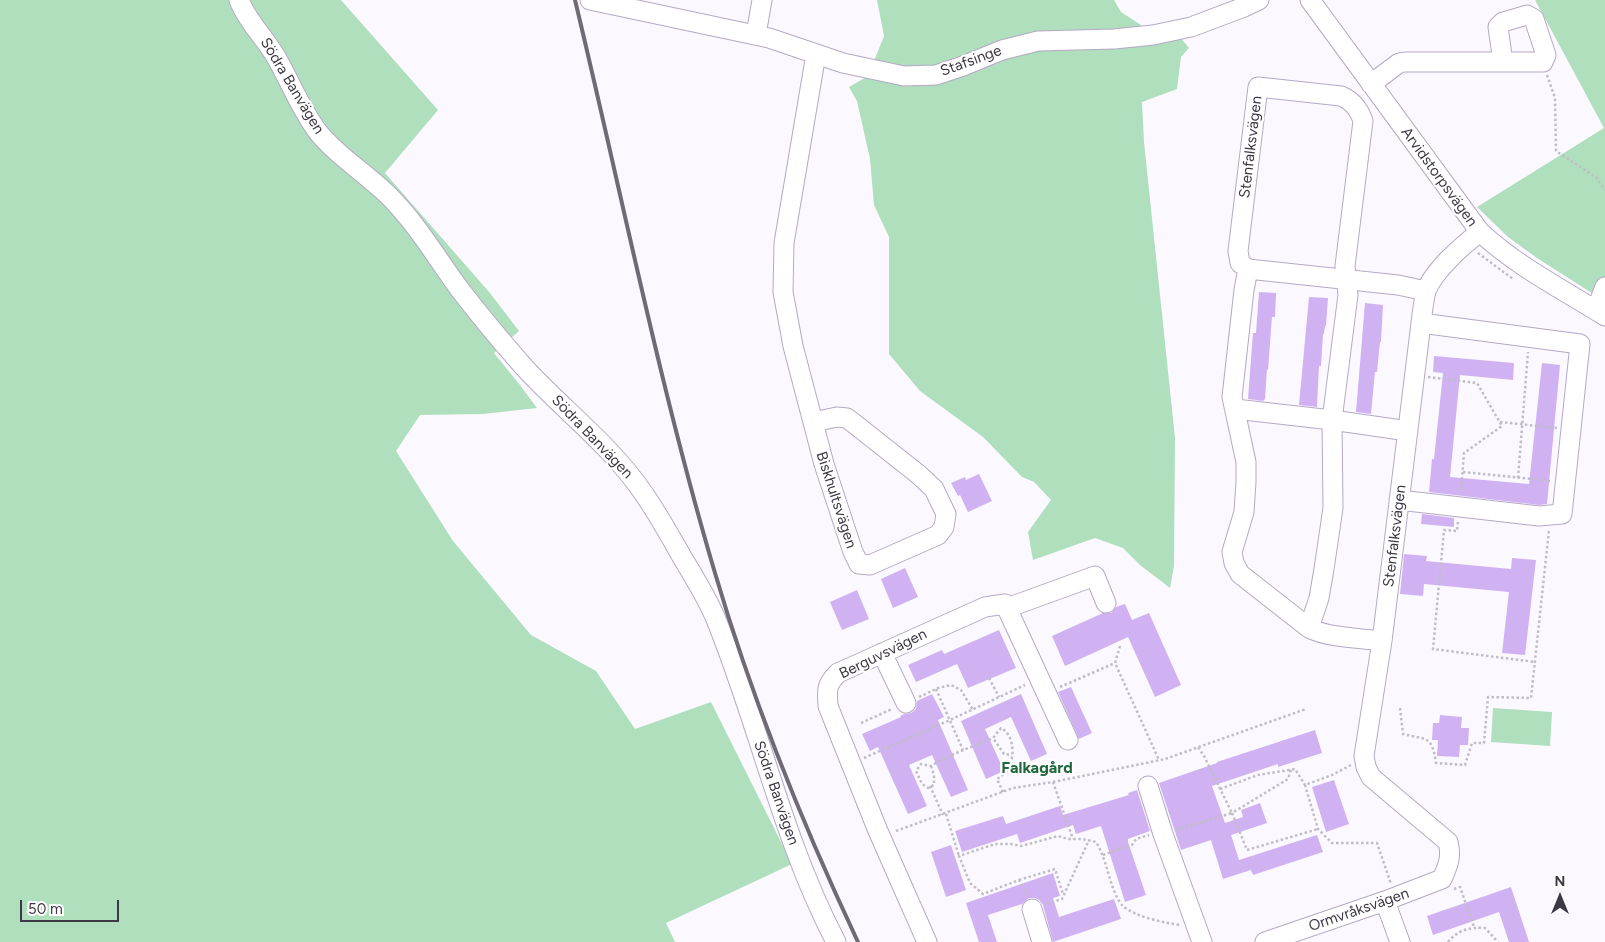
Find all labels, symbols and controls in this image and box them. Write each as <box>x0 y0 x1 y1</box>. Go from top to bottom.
street label: Södra Banvägen <box>256 35 328 137</box>
street label: Stafsinge <box>938 42 1004 80</box>
street label: Stenfalksvägen <box>1236 95 1266 199</box>
street label: Arvidstorpsvägen <box>1397 124 1481 230</box>
street label: Södra Banvägen <box>548 392 636 482</box>
street label: Biskhultsvägen <box>812 449 860 551</box>
street label: Stenfalksvägen <box>1380 484 1410 588</box>
street label: Berguvsvägen <box>836 625 930 683</box>
street label: Södra Banvägen <box>750 739 802 847</box>
district label: Falkagård <box>1001 758 1073 778</box>
north arrow <box>1535 872 1585 922</box>
text: N <box>1555 873 1565 890</box>
street label: Ormvråksvägen <box>1306 884 1412 936</box>
scale bar <box>22 890 121 922</box>
text: 50 m <box>28 900 63 918</box>

